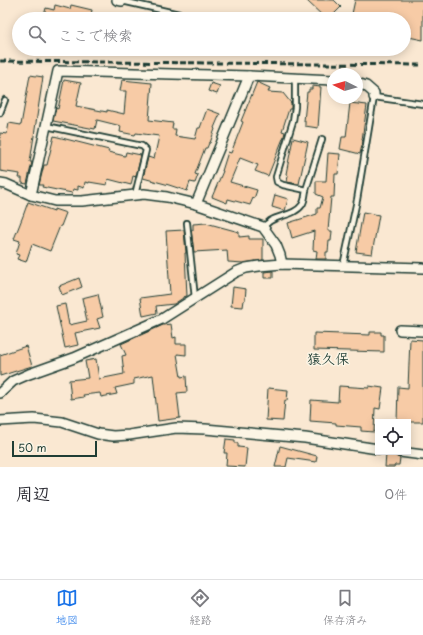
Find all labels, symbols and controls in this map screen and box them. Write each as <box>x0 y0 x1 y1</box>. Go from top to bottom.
search box <box>12 12 411 56</box>
icon: search <box>26 23 48 45</box>
text: ここで検索 <box>58 23 133 46</box>
north arrow <box>327 68 363 104</box>
district label: 猿久保 <box>307 348 349 369</box>
map controls <box>375 419 411 455</box>
button: locate <box>375 419 411 455</box>
scale bar <box>12 439 97 458</box>
text: 50 m <box>18 439 47 456</box>
text: 周辺 <box>16 480 50 506</box>
text: 0件 <box>384 484 407 503</box>
tab: 地図 <box>56 587 78 628</box>
tab: 経路 <box>189 587 211 628</box>
tab: 保存済み <box>323 587 367 628</box>

